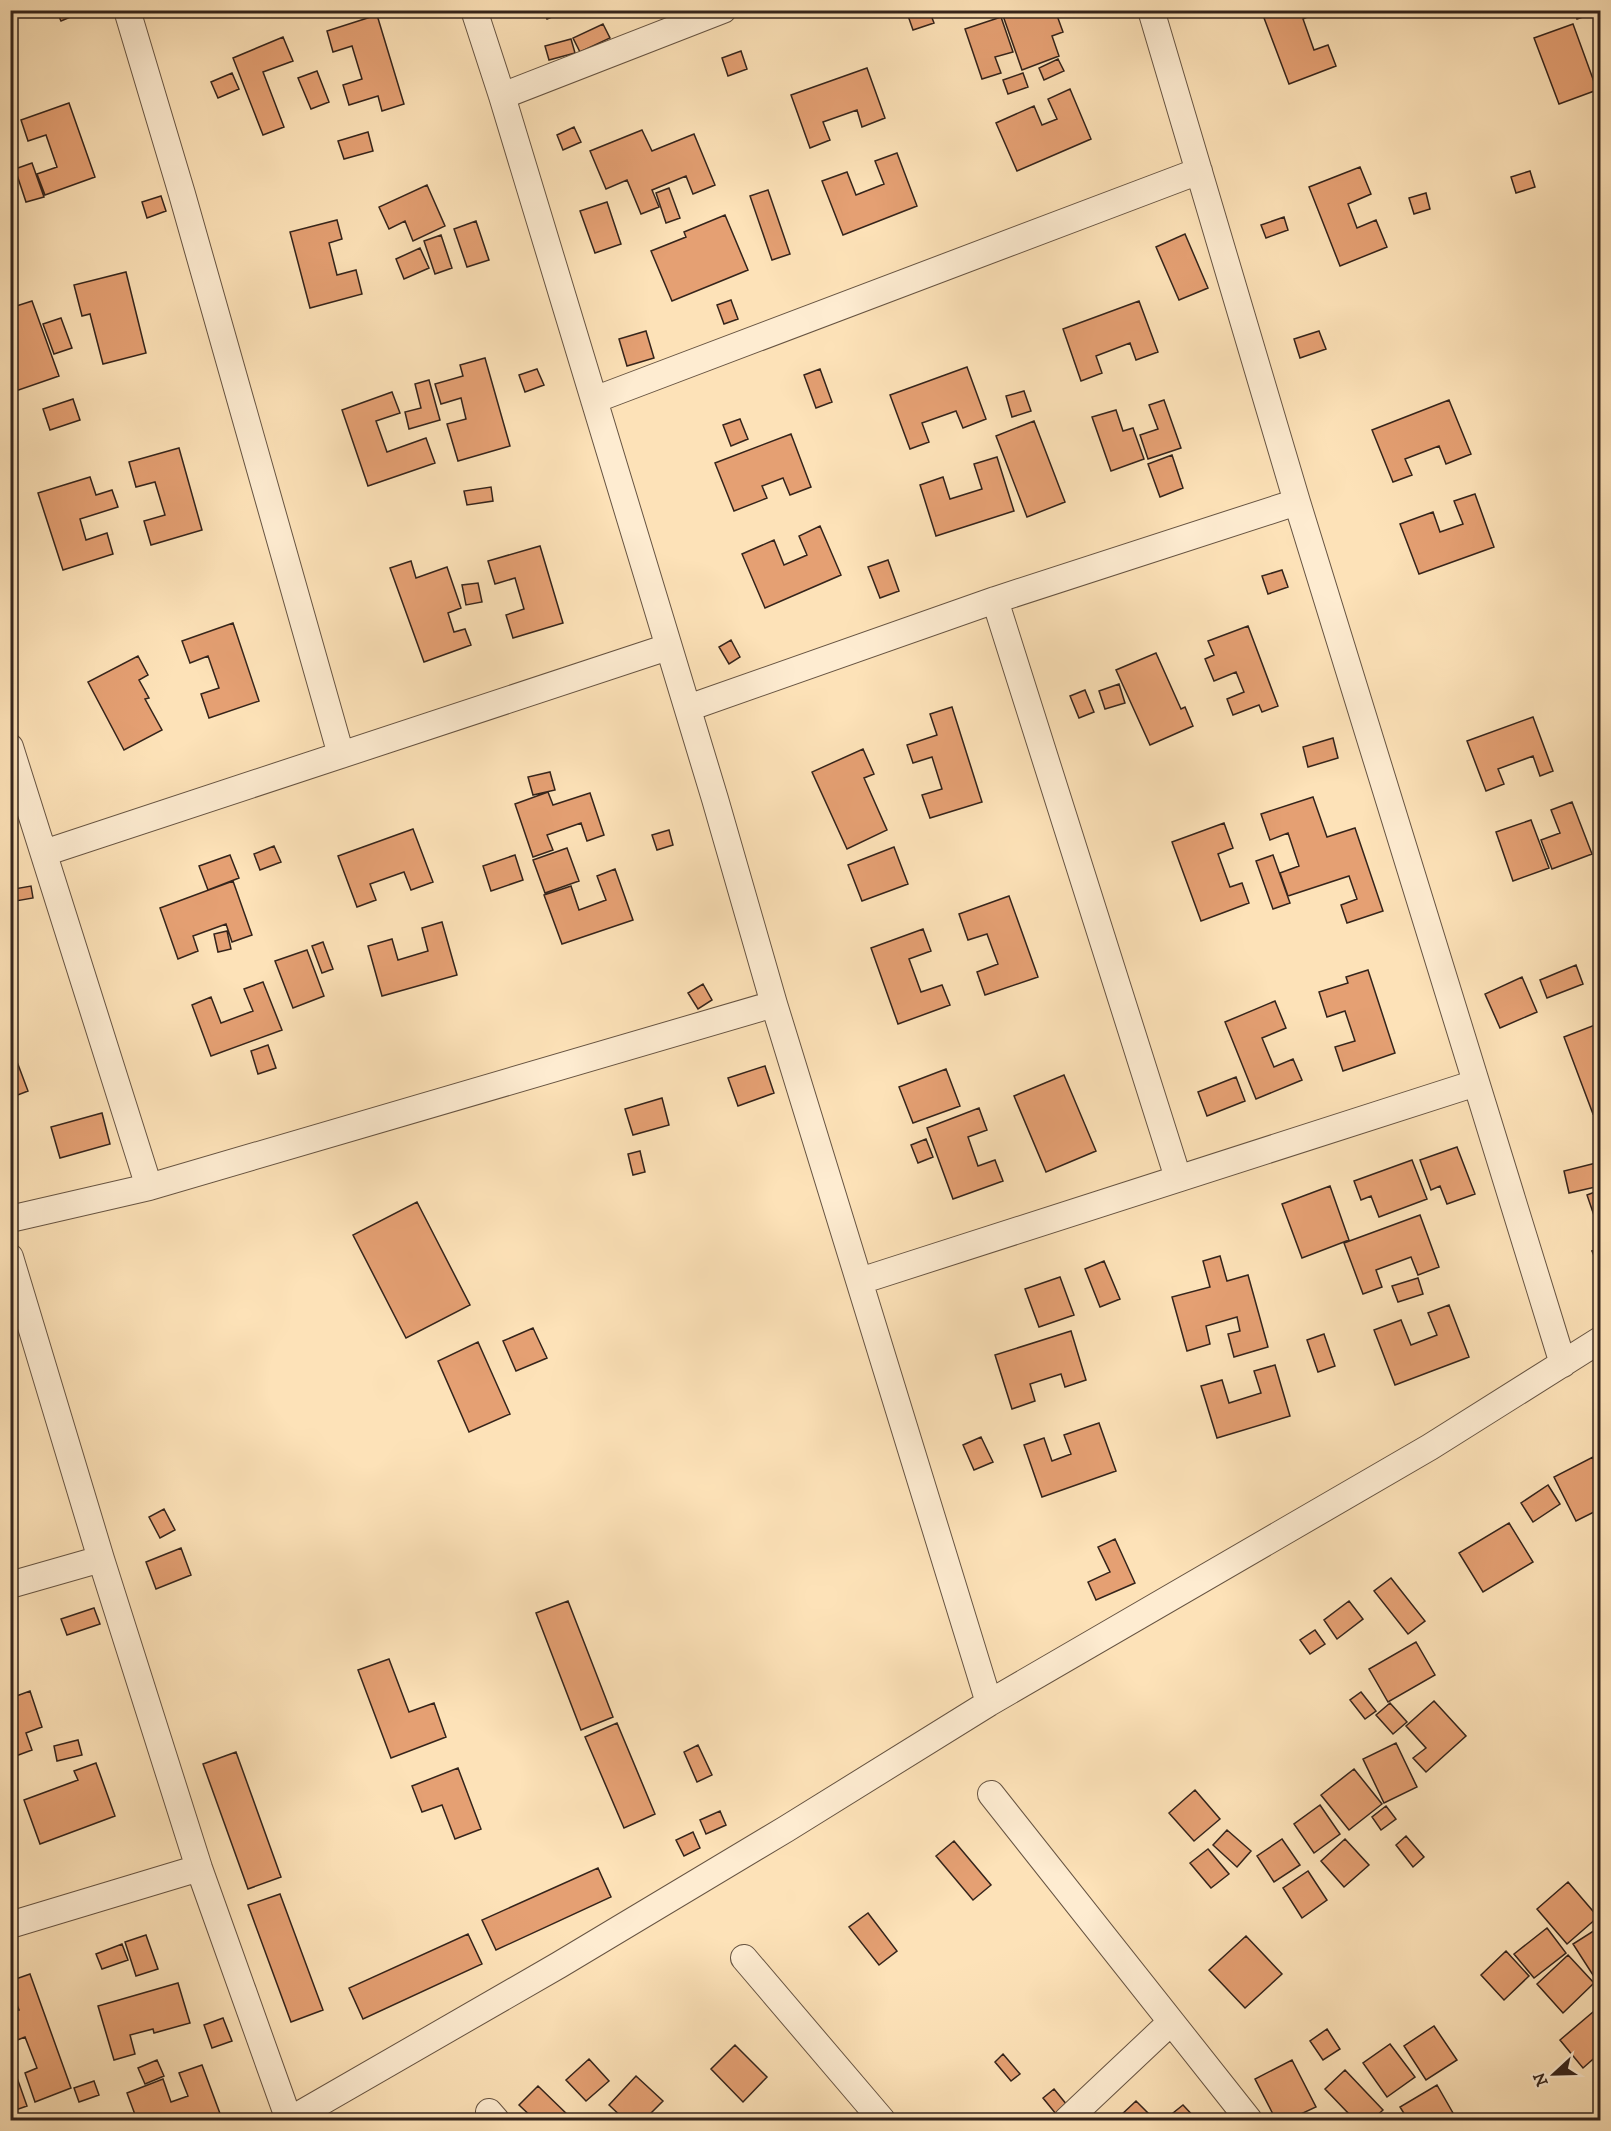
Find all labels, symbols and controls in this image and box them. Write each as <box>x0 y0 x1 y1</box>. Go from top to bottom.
north arrow <box>1524 2044 1584 2104</box>
text: N <box>1529 2069 1553 2089</box>

